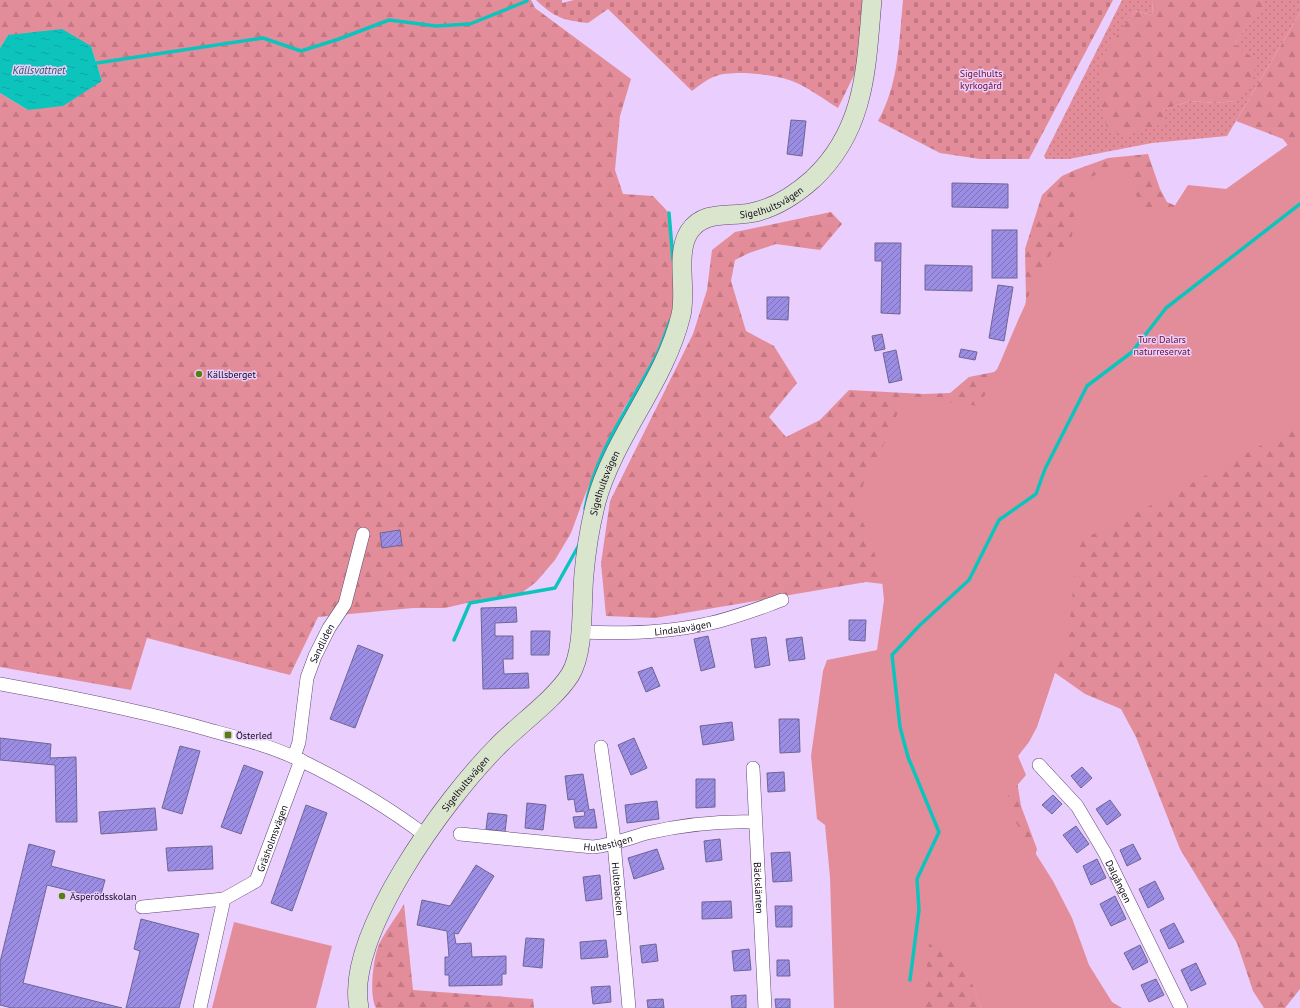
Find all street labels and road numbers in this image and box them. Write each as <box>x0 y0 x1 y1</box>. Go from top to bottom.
street label: Sigelhultsvägen <box>739 183 806 221</box>
street label: Sigelhultsvägen <box>587 448 622 517</box>
street label: Lindalavägen <box>654 617 712 638</box>
street label: Sandliden <box>306 621 337 665</box>
street label: Sigelhultsvägen <box>438 753 492 814</box>
street label: Gräsholmsvägen <box>254 803 290 874</box>
street label: Hultestigen <box>583 831 634 854</box>
street label: Dalgången <box>1103 858 1135 905</box>
street label: Hultebacken <box>609 862 627 916</box>
street label: Bäckslänten <box>751 862 767 914</box>

